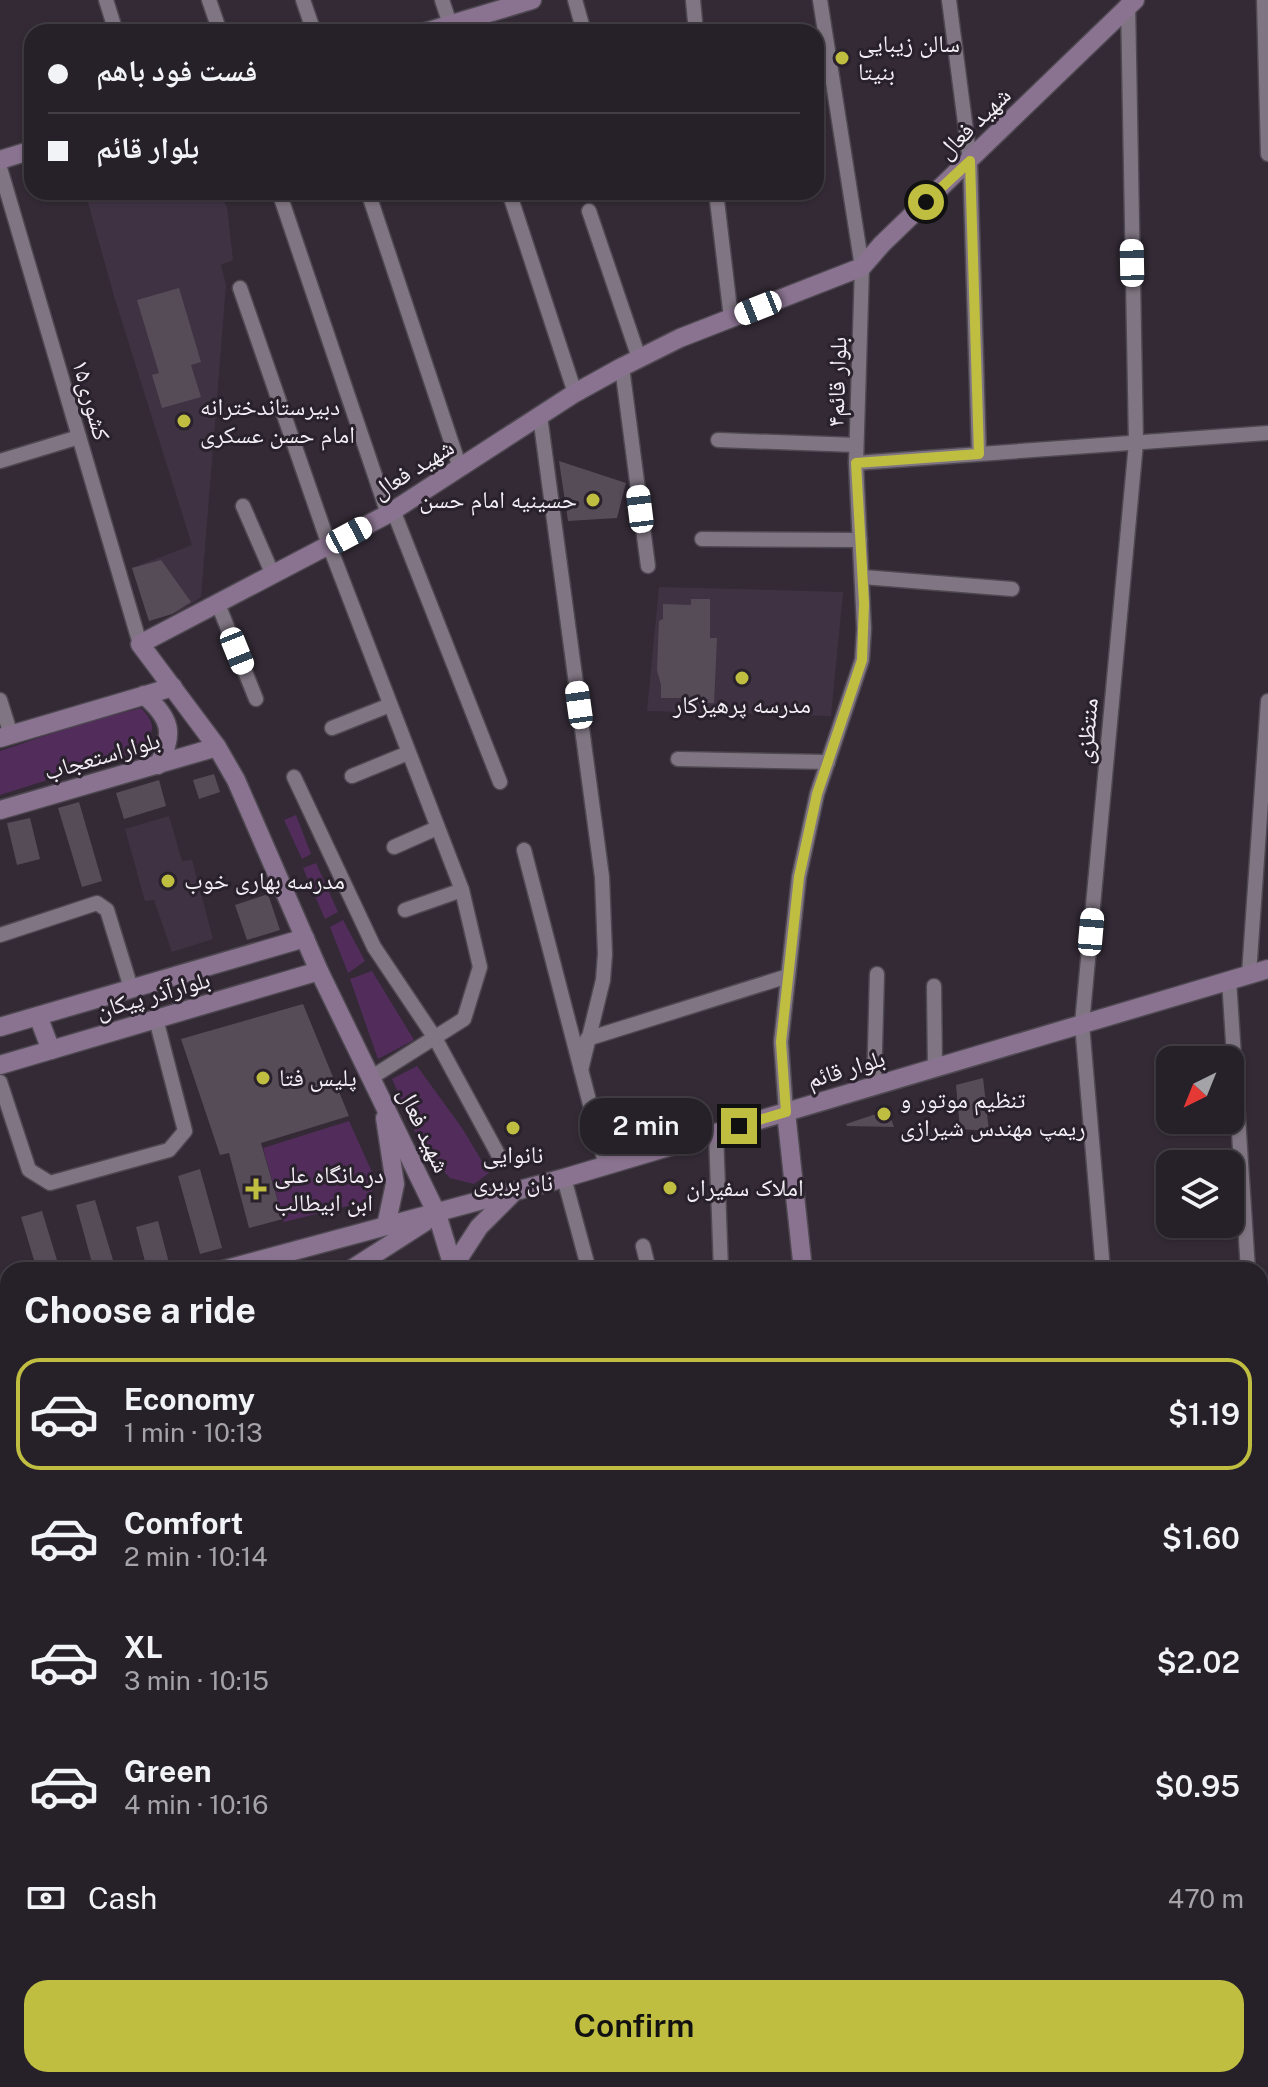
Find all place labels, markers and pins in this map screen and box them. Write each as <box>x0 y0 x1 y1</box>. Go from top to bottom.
place label: سالن زیبایی بنیتا <box>858 29 960 86</box>
marker: سالن زیبایی بنیتا <box>833 49 851 67</box>
place label: دبیرستاندخترانه امام حسن عسکری <box>200 392 355 451</box>
marker: دبیرستاندخترانه امام حسن عسکری <box>175 412 193 430</box>
place label: حسینیه امام حسن <box>419 485 577 516</box>
marker: حسینیه امام حسن <box>584 491 602 509</box>
marker: مدرسه پرهیزکار <box>733 669 751 687</box>
place label: مدرسه پرهیزکار <box>672 690 811 719</box>
place label: مدرسه بهاری خوب <box>184 866 345 895</box>
marker: مدرسه بهاری خوب <box>159 872 177 890</box>
place label: پلیس فتا <box>279 1063 357 1092</box>
marker: پلیس فتا <box>254 1069 272 1087</box>
place label: تنظیم موتور و ریمپ مهندس شیرازی <box>900 1085 1085 1142</box>
marker: تنظیم موتور و ریمپ مهندس شیرازی <box>875 1105 893 1123</box>
marker: نانوایی نان بربری <box>504 1119 522 1137</box>
place label: نانوایی نان بربری <box>473 1140 553 1197</box>
place label: درمانگاه علی ابن ابیطالب <box>274 1160 384 1217</box>
place label: املاک سفیران <box>686 1173 804 1202</box>
marker: درمانگاه علی ابن ابیطالب <box>245 1178 267 1200</box>
marker: املاک سفیران <box>661 1179 679 1197</box>

